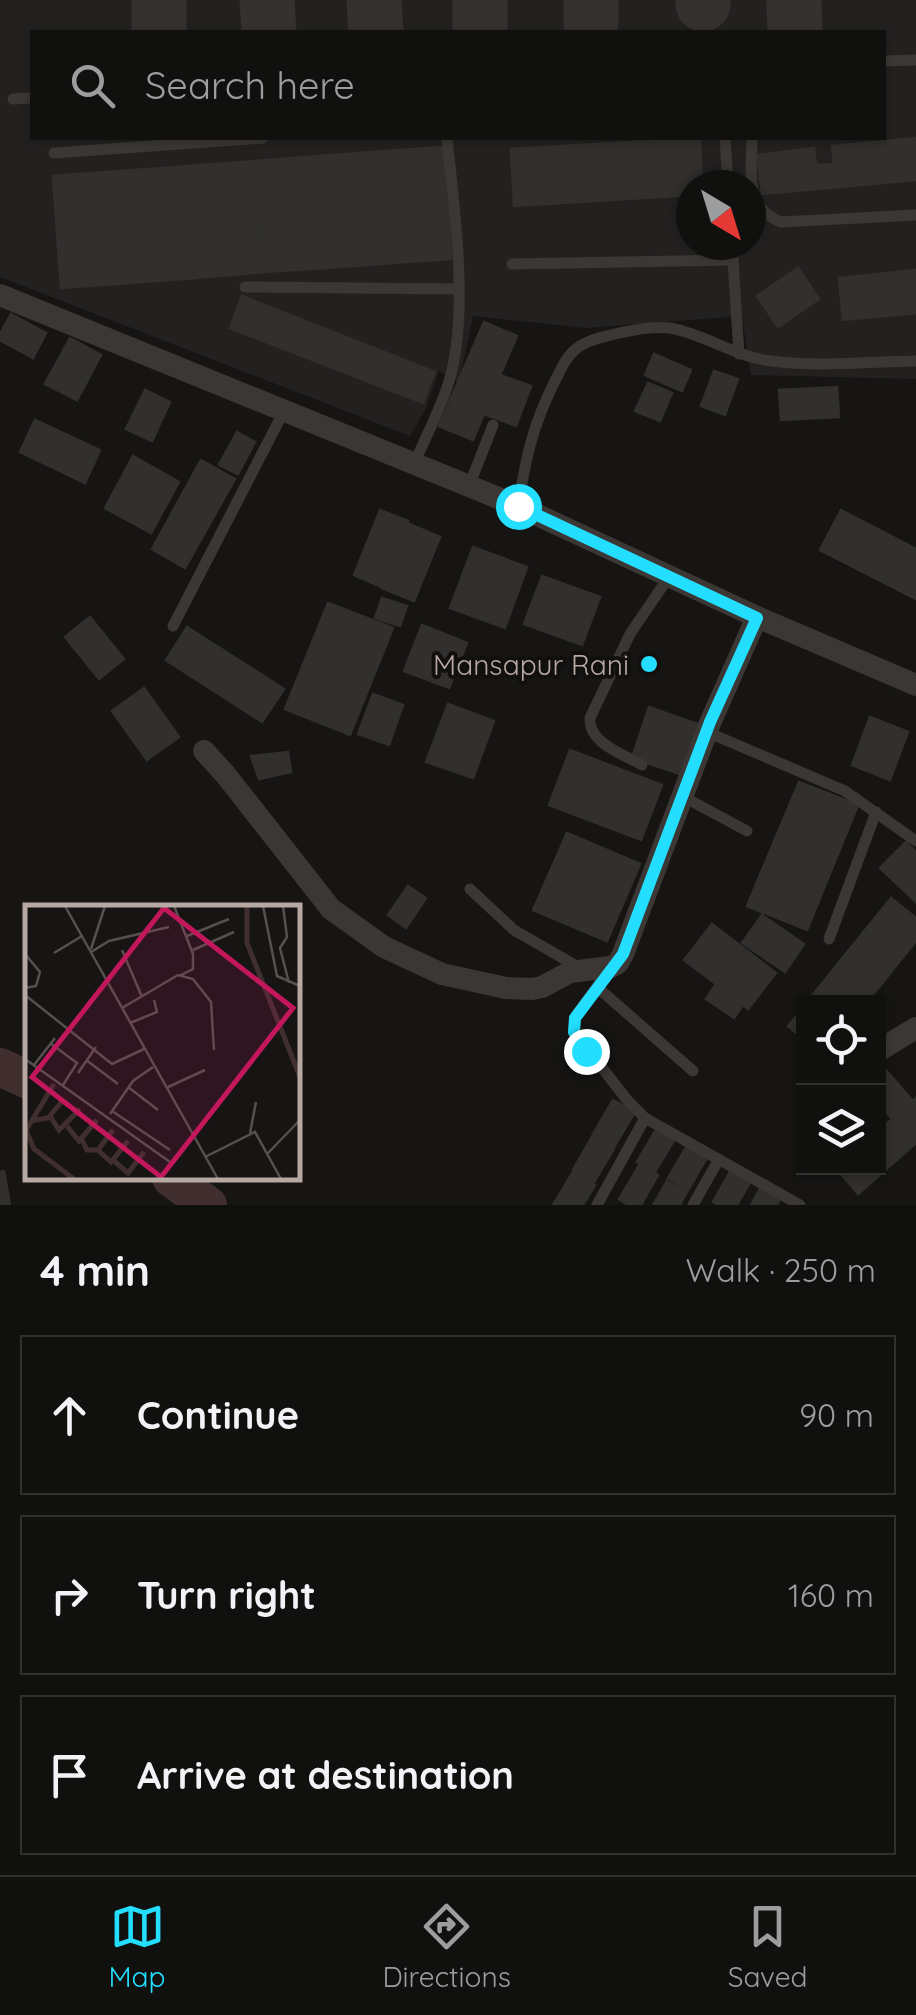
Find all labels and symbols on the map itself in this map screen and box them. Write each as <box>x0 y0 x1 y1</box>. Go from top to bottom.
north arrow <box>676 170 766 260</box>
route start <box>496 484 542 530</box>
place label: Mansapur Rani <box>433 647 629 682</box>
marker: Mansapur Rani <box>638 653 660 675</box>
inset map <box>25 905 300 1180</box>
route end <box>564 1029 610 1075</box>

